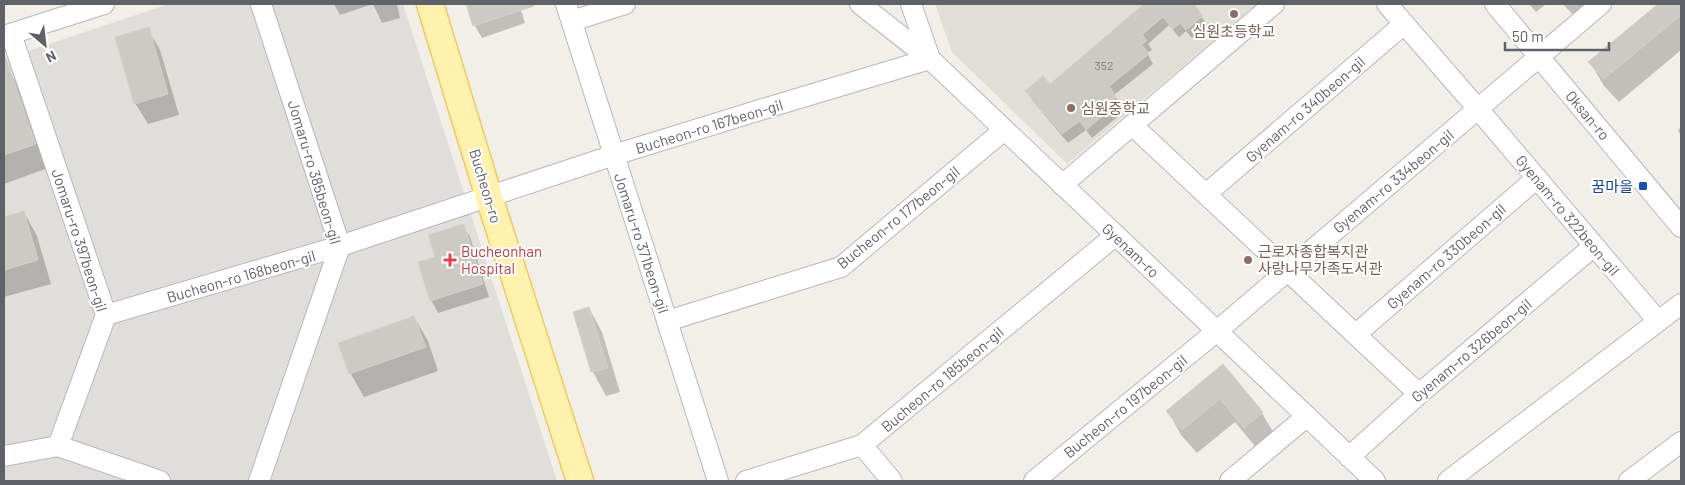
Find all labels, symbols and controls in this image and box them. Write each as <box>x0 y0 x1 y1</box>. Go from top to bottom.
marker: 심원초등학교 <box>1228 8 1240 20</box>
north arrow <box>20 20 70 70</box>
scale bar <box>1505 20 1609 52</box>
place label: 심원초등학교 <box>1193 22 1275 40</box>
text: 50 m <box>1512 27 1544 45</box>
text: N <box>43 47 59 67</box>
street label: Gyenam-ro 340beon-gil <box>1242 52 1368 166</box>
house number: 352 <box>1095 58 1113 72</box>
street label: Oksan-ro <box>1562 87 1614 143</box>
street label: Bucheon-ro 167beon-gil <box>633 95 785 157</box>
street label: Jomaru-ro 385beon-gil <box>285 98 345 246</box>
place label: 심원중학교 <box>1081 99 1150 117</box>
marker: 심원중학교 <box>1065 102 1077 114</box>
street label: Gyenam-ro 334beon-gil <box>1329 125 1457 237</box>
street label: Bucheon-ro <box>466 147 506 225</box>
street label: Gyenam-ro 322beon-gil <box>1512 151 1624 279</box>
street label: Bucheon-ro 177beon-gil <box>833 162 963 272</box>
street label: Jomaru-ro 397beon-gil <box>48 166 112 314</box>
street label: Jomaru-ro 371beon-gil <box>611 171 673 315</box>
place label: 꿈마을 <box>1592 177 1633 195</box>
marker: 꿈마을 <box>1637 180 1649 192</box>
street label: Gyenam-ro 330beon-gil <box>1383 199 1509 313</box>
street label: Gyenam-ro <box>1099 219 1163 281</box>
place label: Bucheonhan Hospital <box>461 242 542 277</box>
place label: 근로자종합복지관 사랑나무가족도서관 <box>1258 242 1382 277</box>
street label: Bucheon-ro 168beon-gil <box>165 246 317 306</box>
marker: Bucheonhan Hospital <box>443 253 457 267</box>
marker: 근로자종합복지관 사랑나무가족도서관 <box>1242 254 1254 266</box>
street label: Gyenam-ro 326beon-gil <box>1407 294 1535 406</box>
street label: Bucheon-ro 185beon-gil <box>877 323 1007 435</box>
street label: Bucheon-ro 197beon-gil <box>1060 351 1190 461</box>

